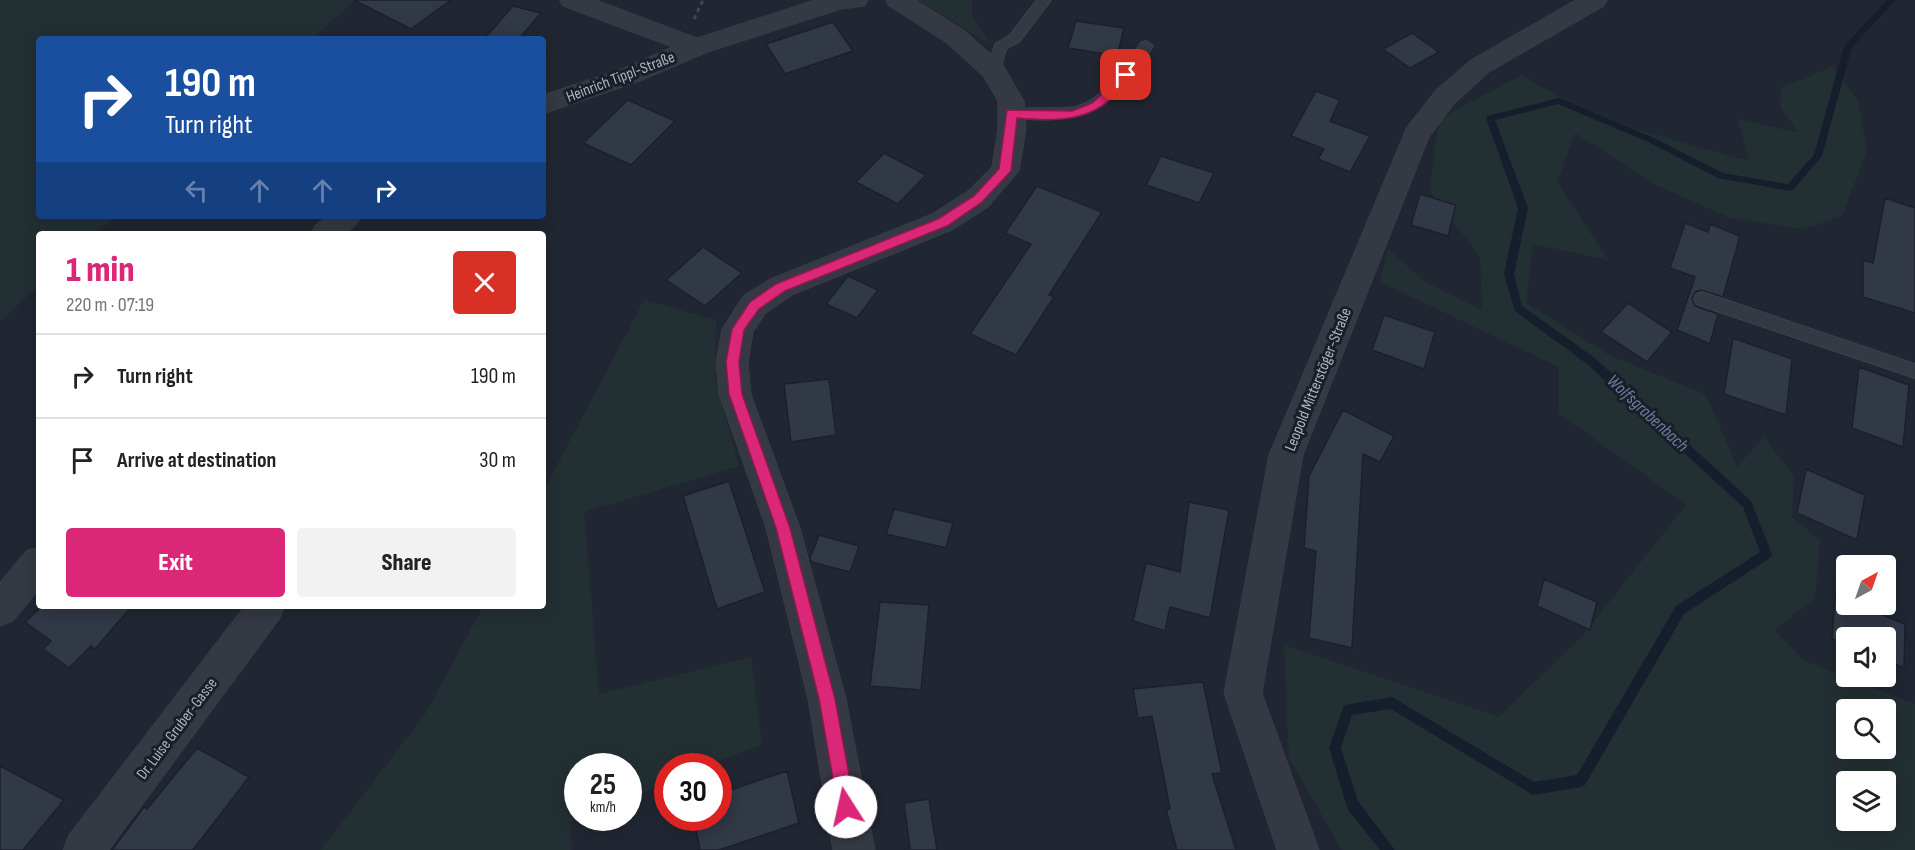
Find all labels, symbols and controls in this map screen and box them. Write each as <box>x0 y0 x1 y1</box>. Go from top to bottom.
street label: Heinrich Tippl-Straße <box>564 48 677 107</box>
pin <box>1100 49 1151 100</box>
text: 190 m <box>165 58 256 109</box>
icon: arrive <box>1109 58 1142 91</box>
icon: right <box>66 60 144 138</box>
text: Turn right <box>165 109 252 141</box>
icon: left <box>180 174 213 207</box>
icon: ahead <box>243 174 276 207</box>
icon: ahead <box>306 174 339 207</box>
icon: right <box>369 174 402 207</box>
text: 1 min <box>66 249 134 292</box>
button: close <box>453 251 516 314</box>
text: 220 m · 07:19 <box>66 293 154 317</box>
street label: Leopold Mitterstöger-Straße <box>1281 305 1356 454</box>
icon: right <box>66 360 99 393</box>
text: Turn right <box>117 363 193 390</box>
text: 190 m <box>471 363 516 390</box>
water label: Wolfsgrabenbach <box>1603 370 1693 457</box>
icon: arrive <box>66 444 99 477</box>
text: Arrive at destination <box>117 447 276 474</box>
text: 30 m <box>479 447 516 474</box>
button: Exit <box>66 528 285 597</box>
button: Share <box>297 528 516 597</box>
north arrow <box>1836 555 1896 615</box>
map controls <box>1836 555 1896 831</box>
button: sound <box>1836 627 1896 687</box>
street label: Dr. Luise Gruber-Gasse <box>133 674 222 783</box>
button: search <box>1836 699 1896 759</box>
speed limit sign: 30 <box>654 753 732 831</box>
text: 25 <box>590 767 616 803</box>
button: layers <box>1836 771 1896 831</box>
position arrow <box>814 775 878 839</box>
text: km/h <box>590 798 616 817</box>

